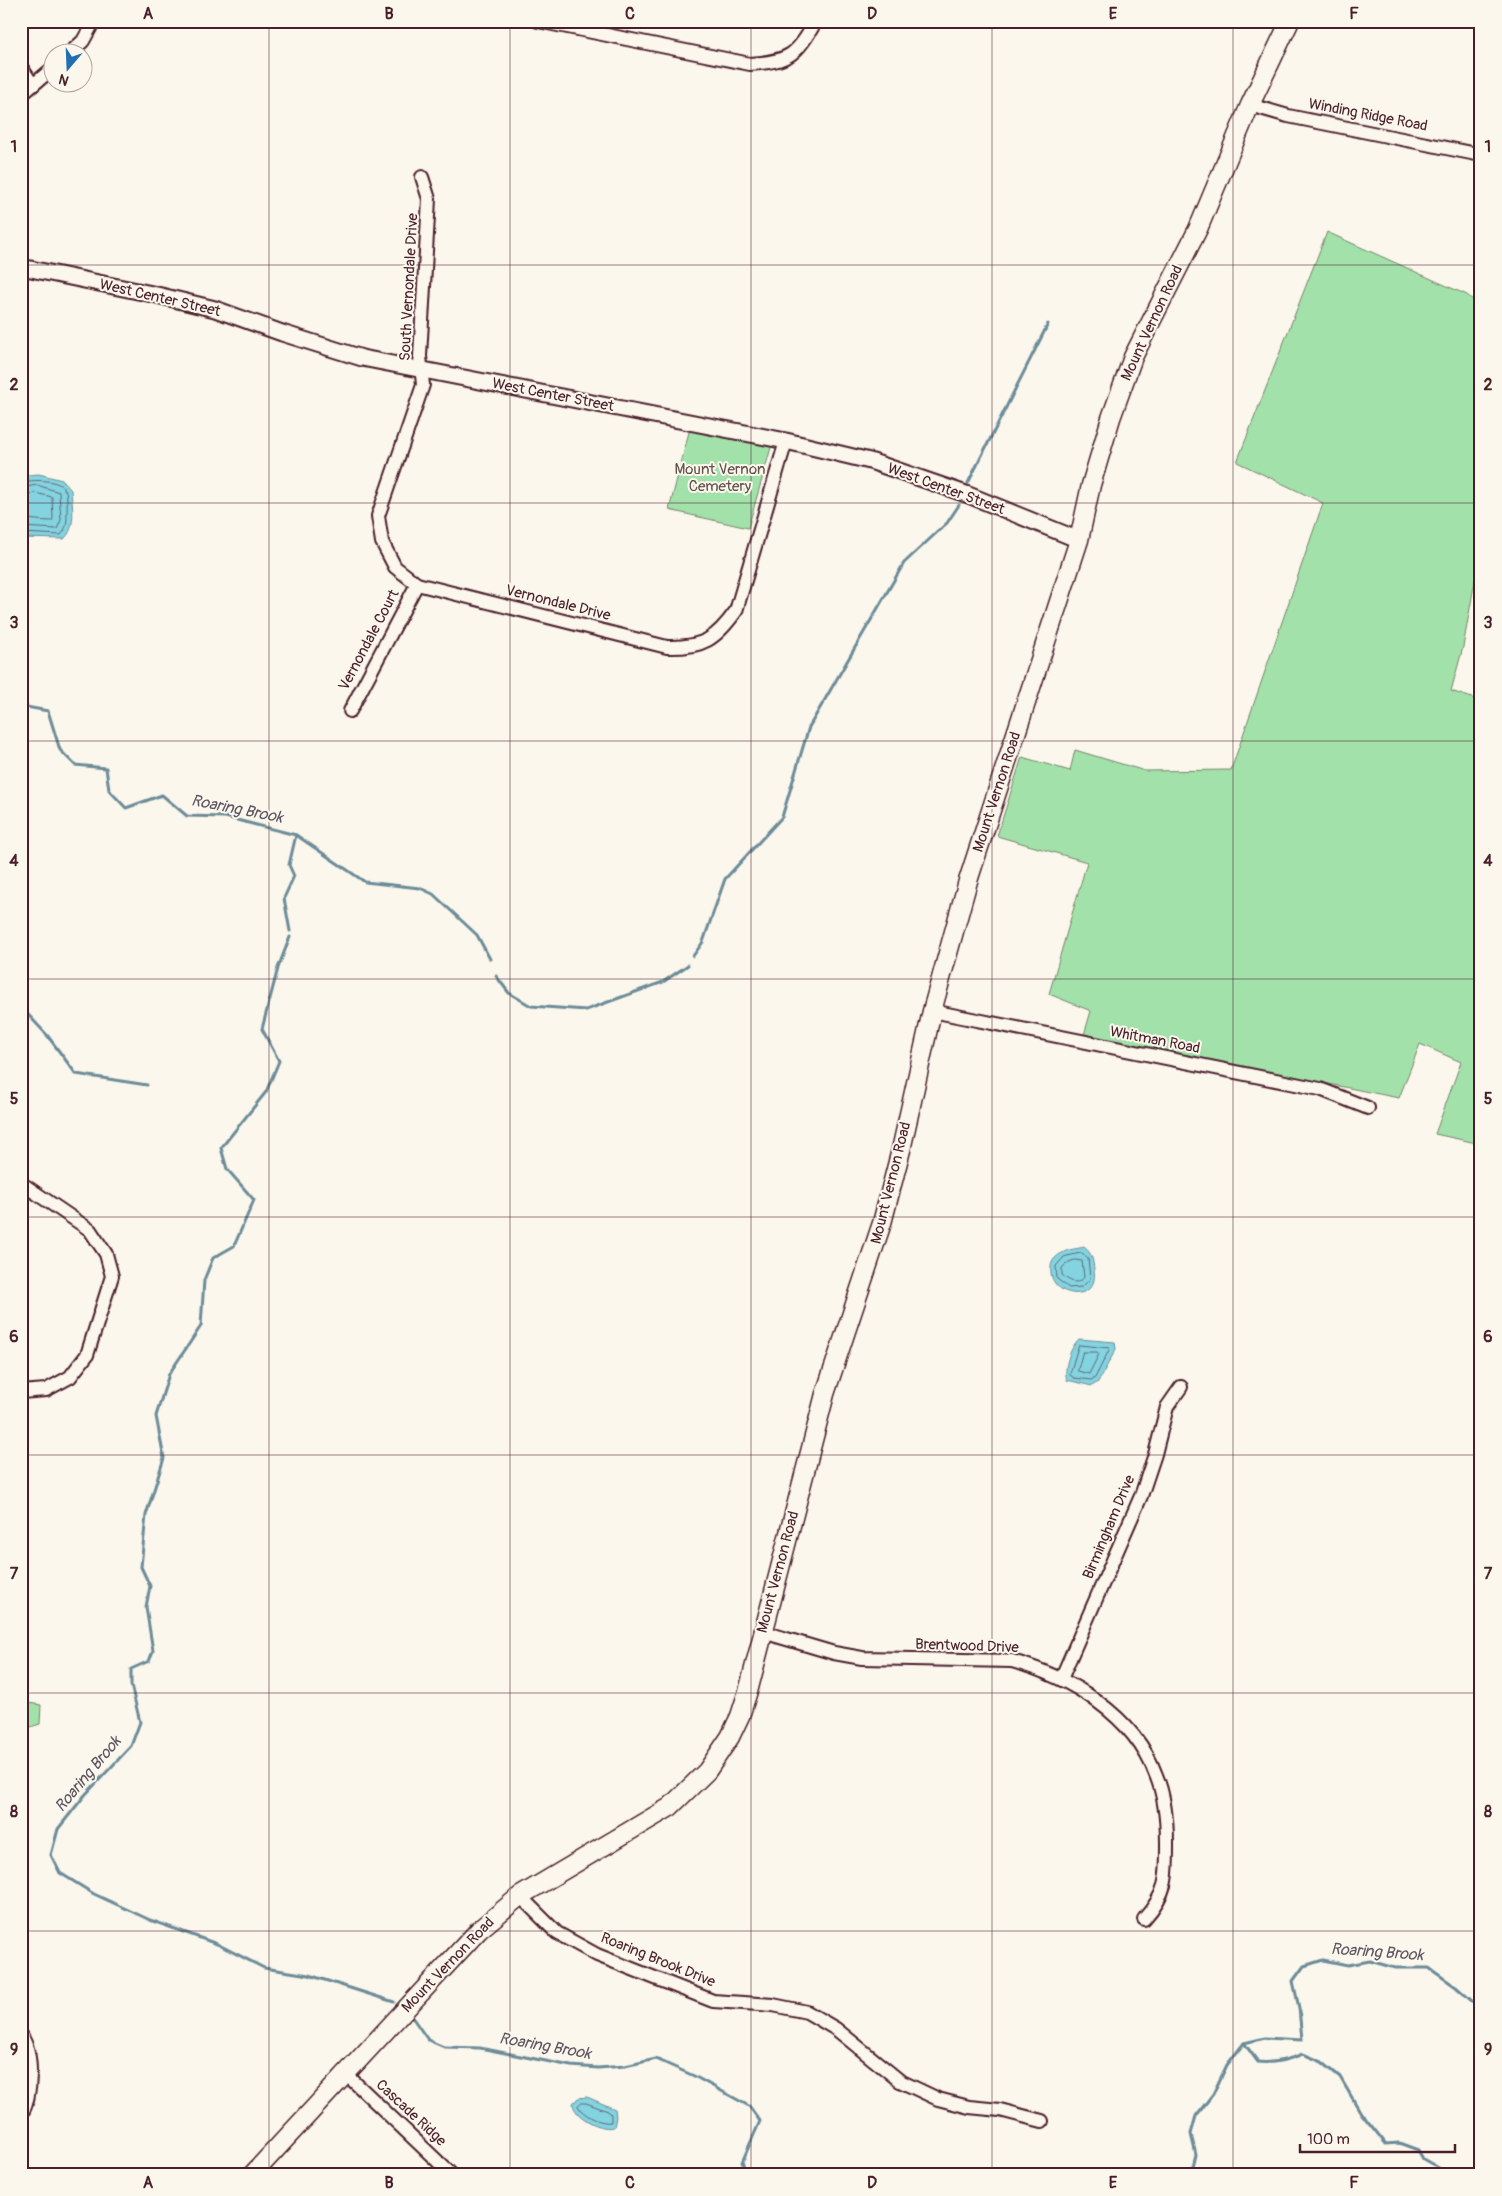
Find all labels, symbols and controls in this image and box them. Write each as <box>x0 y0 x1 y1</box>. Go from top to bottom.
text: A <box>143 4 154 24</box>
text: B <box>384 4 394 24</box>
text: C <box>625 4 635 24</box>
text: D <box>867 4 877 24</box>
text: E <box>1109 4 1118 24</box>
text: F <box>1349 4 1359 24</box>
north arrow <box>42 42 92 92</box>
text: N <box>57 70 71 89</box>
street label: Winding Ridge Road <box>1307 94 1429 136</box>
text: 1 <box>11 137 17 157</box>
text: 1 <box>1485 137 1491 157</box>
street label: South Vernondale Drive <box>396 212 422 361</box>
street label: Mount Vernon Road <box>1117 262 1187 384</box>
street label: West Center Street <box>98 275 223 321</box>
street label: West Center Street <box>491 374 616 416</box>
text: 2 <box>10 375 19 395</box>
text: 2 <box>1484 375 1493 395</box>
street label: West Center Street <box>885 459 1008 519</box>
park label: Mount Vernon Cemetery <box>675 460 765 496</box>
street label: Vernondale Drive <box>504 581 613 625</box>
street label: Vernondale Court <box>334 585 404 694</box>
text: 3 <box>10 613 19 633</box>
text: 3 <box>1484 613 1493 633</box>
street label: Mount Vernon Road <box>969 729 1025 855</box>
water label: Roaring Brook <box>190 790 286 828</box>
text: 4 <box>9 851 19 871</box>
text: 4 <box>1483 851 1493 871</box>
street label: Whitman Road <box>1108 1022 1202 1058</box>
text: 5 <box>10 1089 19 1109</box>
text: 5 <box>1484 1089 1493 1109</box>
street label: Mount Vernon Road <box>867 1120 915 1246</box>
text: 6 <box>9 1327 19 1347</box>
text: 6 <box>1483 1327 1493 1347</box>
street label: Birmingham Drive <box>1079 1472 1140 1582</box>
street label: Mount Vernon Road <box>753 1509 803 1635</box>
text: 7 <box>10 1564 19 1584</box>
text: 7 <box>1484 1564 1493 1584</box>
street label: Brentwood Drive <box>915 1635 1020 1657</box>
water label: Roaring Brook <box>51 1731 126 1816</box>
text: 8 <box>10 1802 18 1822</box>
text: 8 <box>1484 1802 1492 1822</box>
street label: Mount Vernon Road <box>398 1913 498 2017</box>
street label: Roaring Brook Drive <box>598 1928 719 1992</box>
water label: Roaring Brook <box>1330 1939 1425 1965</box>
water label: Roaring Brook <box>498 2028 594 2064</box>
text: 9 <box>10 2040 18 2060</box>
text: 9 <box>1484 2040 1492 2060</box>
street label: Cascade Ridge <box>372 2076 451 2151</box>
scale bar <box>1300 2121 1454 2153</box>
text: 100 m <box>1307 2130 1350 2149</box>
text: A <box>143 2173 154 2193</box>
text: B <box>384 2173 394 2193</box>
text: C <box>625 2173 635 2193</box>
text: D <box>867 2173 877 2193</box>
text: E <box>1109 2173 1118 2193</box>
text: F <box>1349 2173 1359 2193</box>

